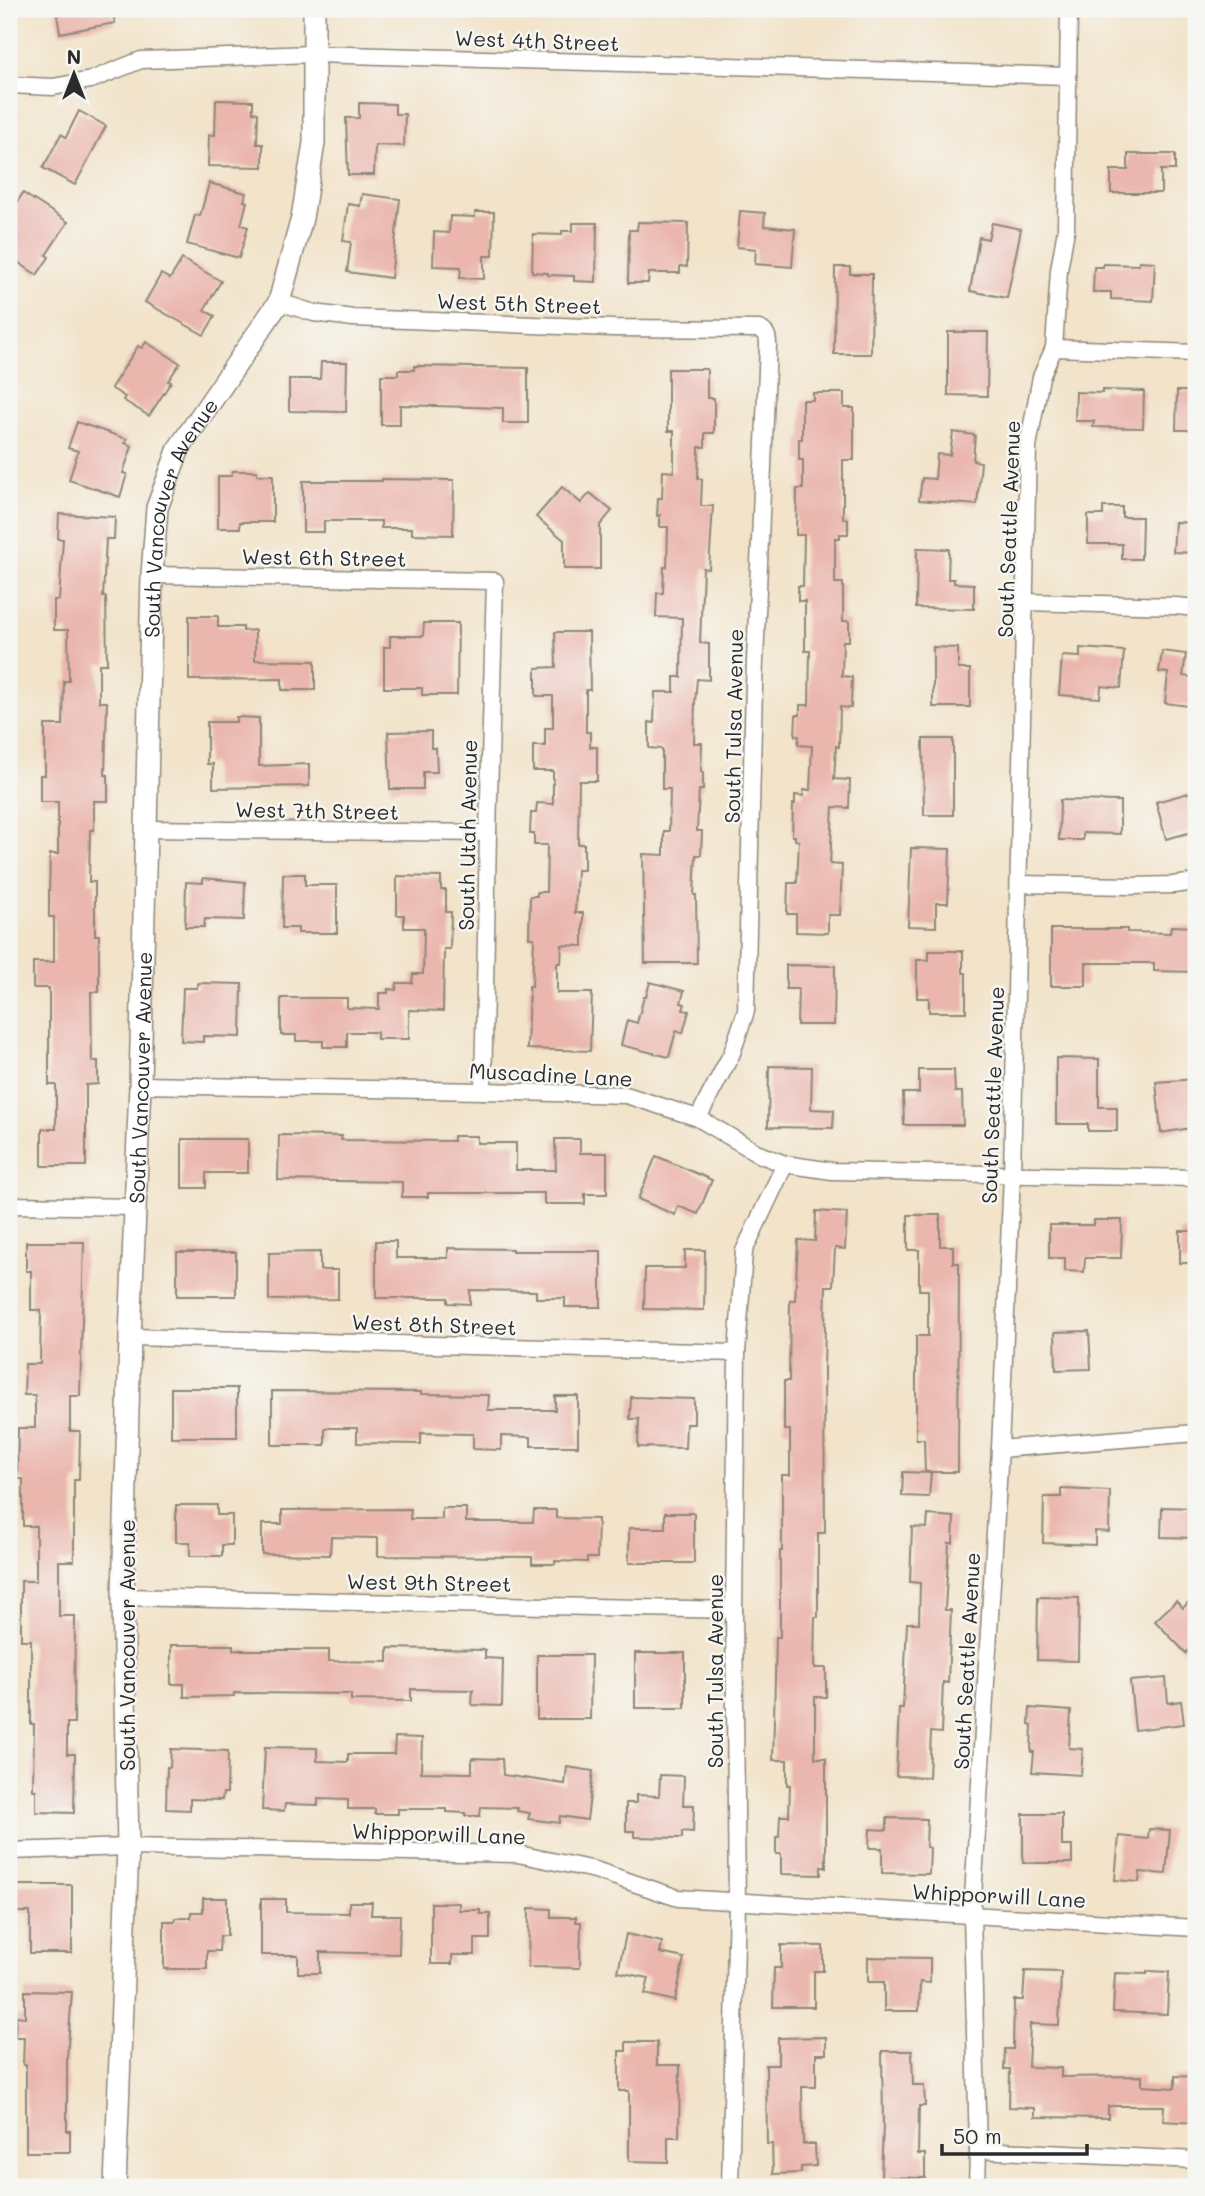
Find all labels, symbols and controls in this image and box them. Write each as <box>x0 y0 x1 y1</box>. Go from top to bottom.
street label: West 4th Street <box>454 24 620 56</box>
north arrow <box>38 38 108 108</box>
text: N <box>67 44 81 69</box>
street label: West 5th Street <box>436 287 602 319</box>
street label: South Vancouver Avenue <box>137 392 223 638</box>
street label: South Seattle Avenue <box>991 420 1025 638</box>
street label: West 6th Street <box>241 542 407 572</box>
street label: South Tulsa Avenue <box>718 628 748 824</box>
street label: South Utah Avenue <box>452 739 482 931</box>
street label: West 7th Street <box>235 795 399 825</box>
street label: South Vancouver Avenue <box>122 951 157 1204</box>
street label: South Seattle Avenue <box>975 986 1009 1204</box>
street label: Muscadine Lane <box>469 1056 633 1092</box>
street label: West 8th Street <box>351 1308 517 1340</box>
street label: South Vancouver Avenue <box>113 1519 140 1771</box>
street label: South Seattle Avenue <box>947 1552 985 1770</box>
street label: West 9th Street <box>346 1567 512 1597</box>
street label: South Tulsa Avenue <box>701 1574 728 1768</box>
street label: Whipporwill Lane <box>351 1816 527 1850</box>
street label: Whipporwill Lane <box>911 1877 1087 1913</box>
scale bar <box>942 2112 1088 2156</box>
text: 50 m <box>953 2122 1002 2149</box>

